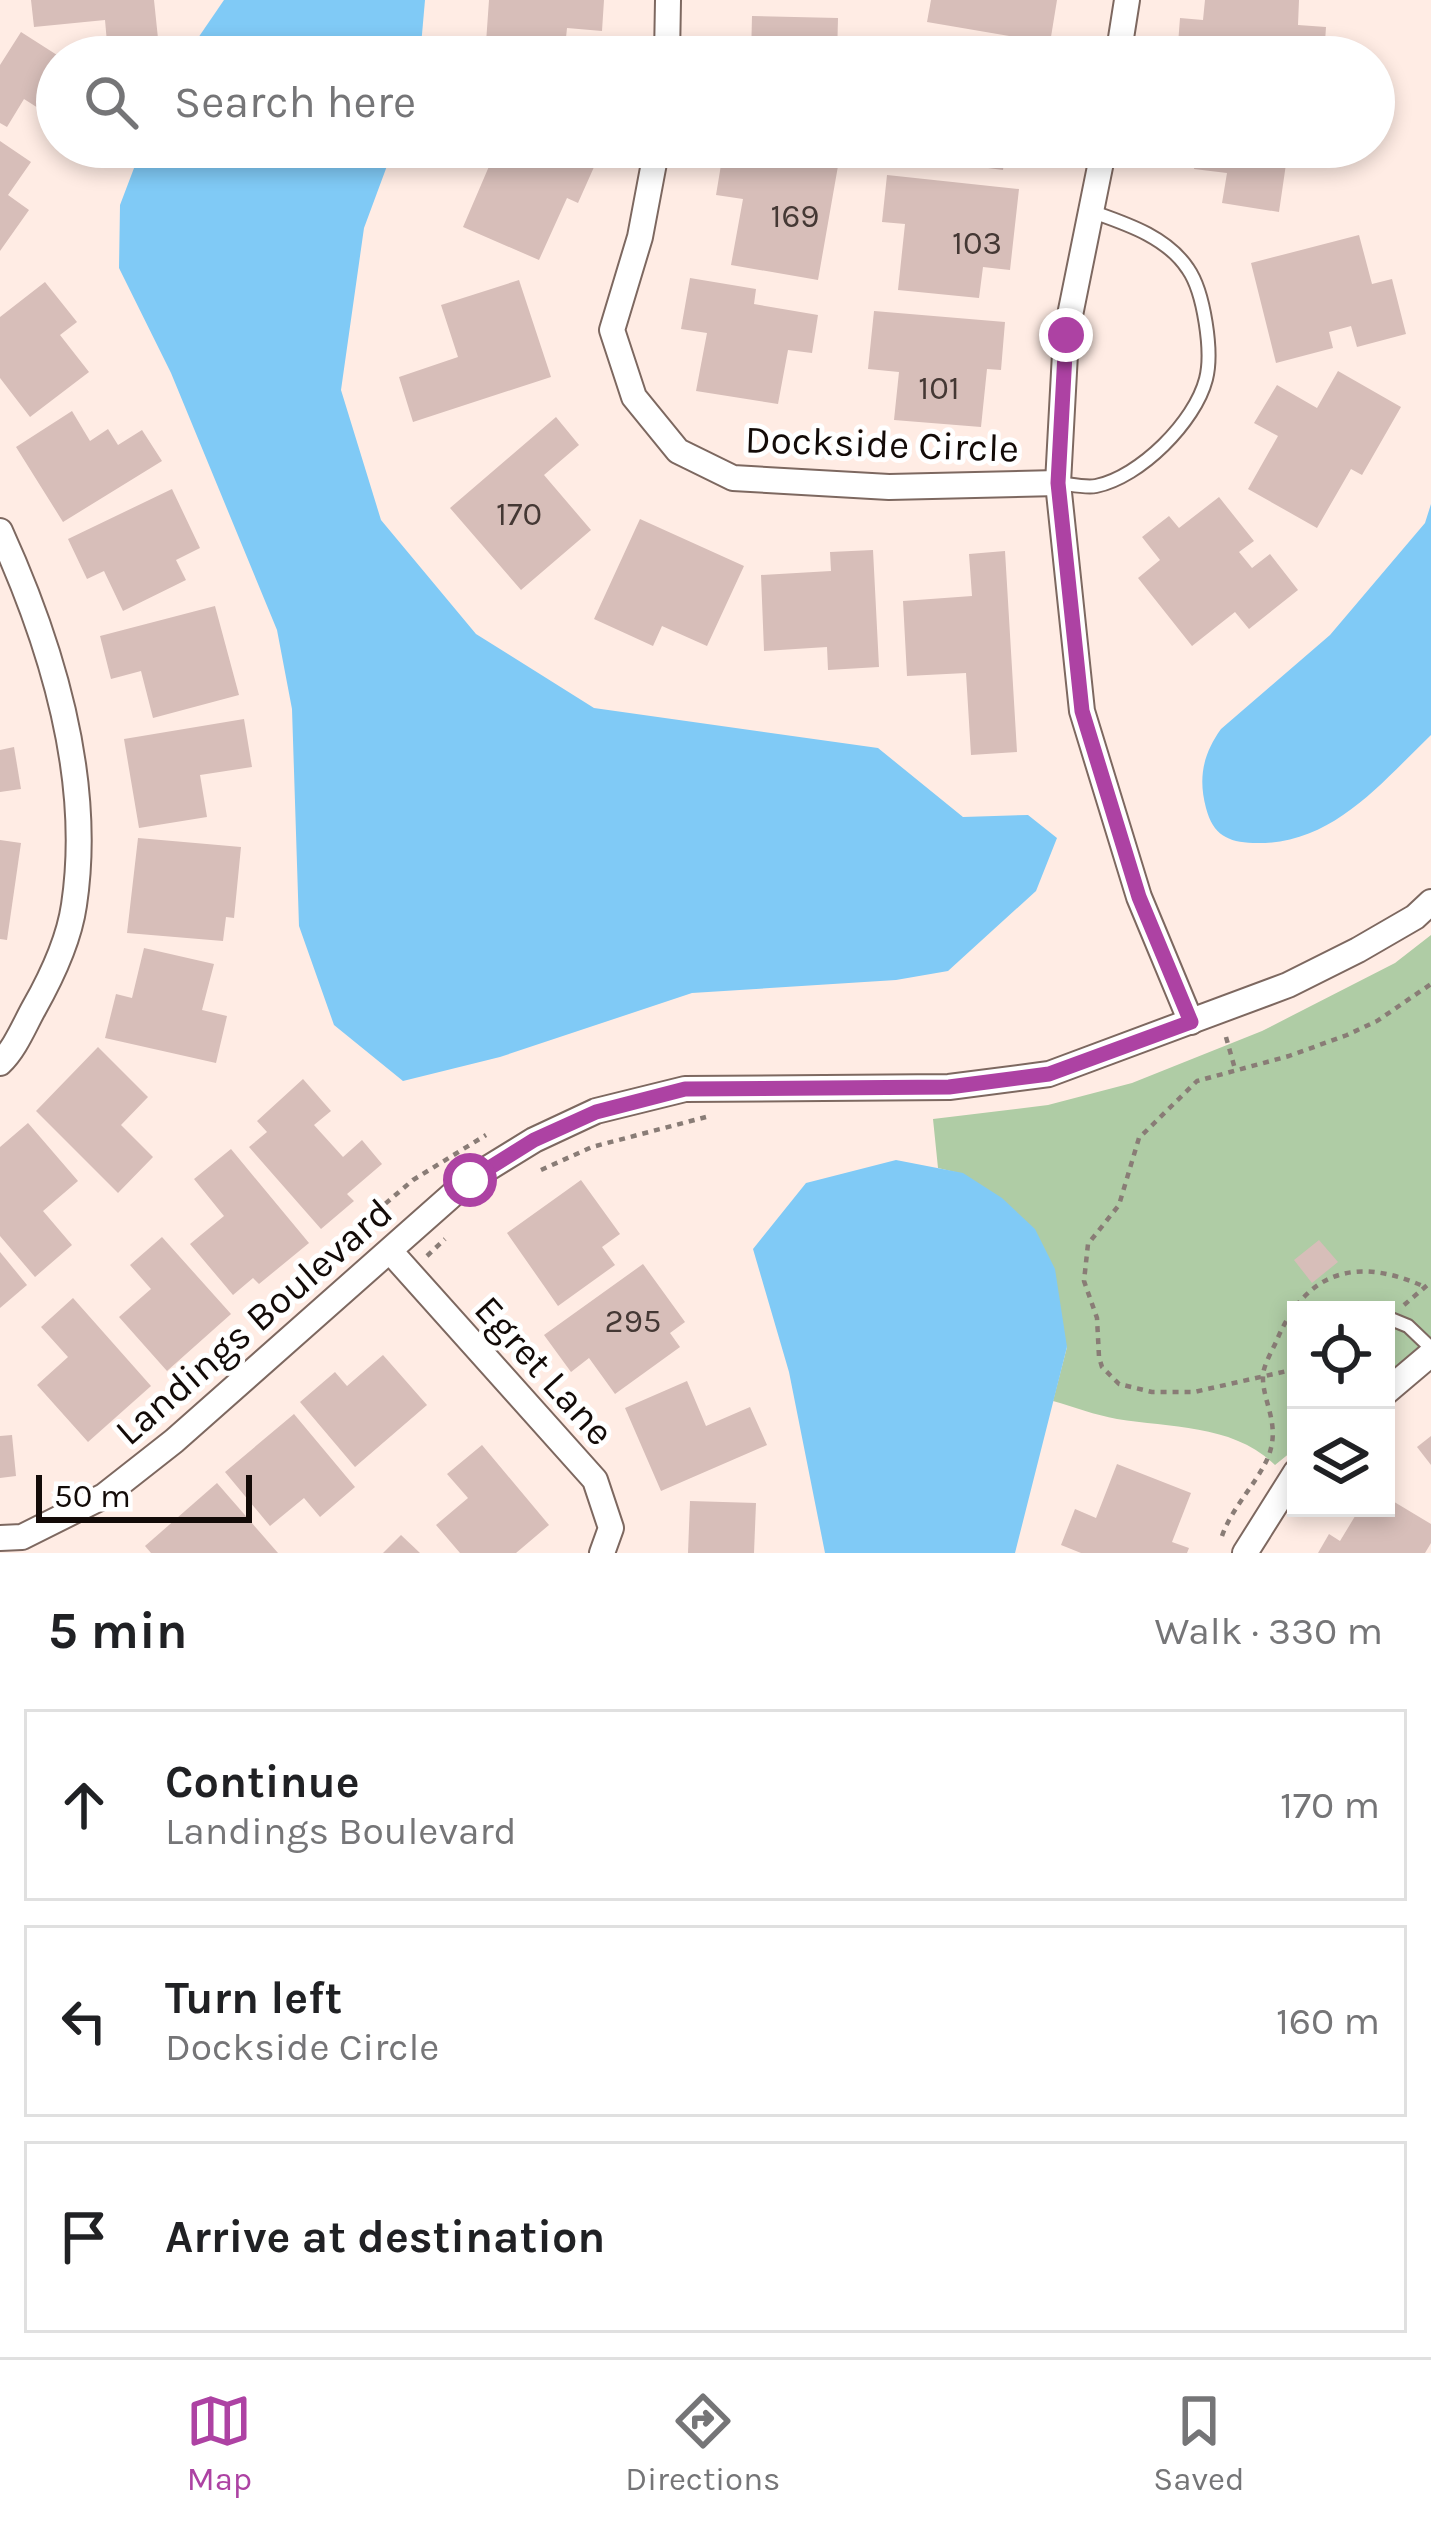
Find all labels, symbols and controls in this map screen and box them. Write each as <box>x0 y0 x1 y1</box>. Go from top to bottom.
search box <box>36 36 1395 168</box>
icon: search <box>78 69 144 135</box>
text: Search here <box>174 76 416 128</box>
house number: 169 <box>771 197 819 235</box>
house number: 103 <box>952 224 1002 262</box>
route end <box>1039 308 1093 362</box>
house number: 101 <box>918 369 960 407</box>
street label: Dockside Circle <box>744 416 1020 472</box>
house number: 170 <box>496 495 542 533</box>
route start <box>443 1153 497 1207</box>
street label: Landings Boulevard <box>106 1189 401 1454</box>
street label: Egret Lane <box>465 1286 623 1455</box>
map controls <box>1287 1301 1395 1517</box>
button: locate <box>1287 1301 1395 1409</box>
house number: 295 <box>605 1302 661 1340</box>
button: layers <box>1287 1409 1395 1517</box>
scale bar <box>36 1469 252 1522</box>
text: 50 m <box>54 1477 131 1515</box>
text: 5 min <box>48 1601 188 1661</box>
text: Walk · 330 m <box>1155 1608 1383 1654</box>
text: Continue <box>165 1756 360 1808</box>
icon: ahead <box>51 1772 117 1838</box>
text: 170 m <box>1280 1782 1380 1828</box>
text: Landings Boulevard <box>165 1808 517 1854</box>
text: Turn left <box>165 1972 342 2024</box>
icon: left <box>51 1988 117 2054</box>
text: 160 m <box>1276 1998 1380 2044</box>
text: Dockside Circle <box>165 2024 439 2070</box>
icon: arrive <box>51 2204 117 2270</box>
text: Arrive at destination <box>165 2211 605 2263</box>
tab: Map <box>186 2388 252 2498</box>
tab: Directions <box>625 2388 780 2498</box>
tab: Saved <box>1153 2388 1245 2498</box>

